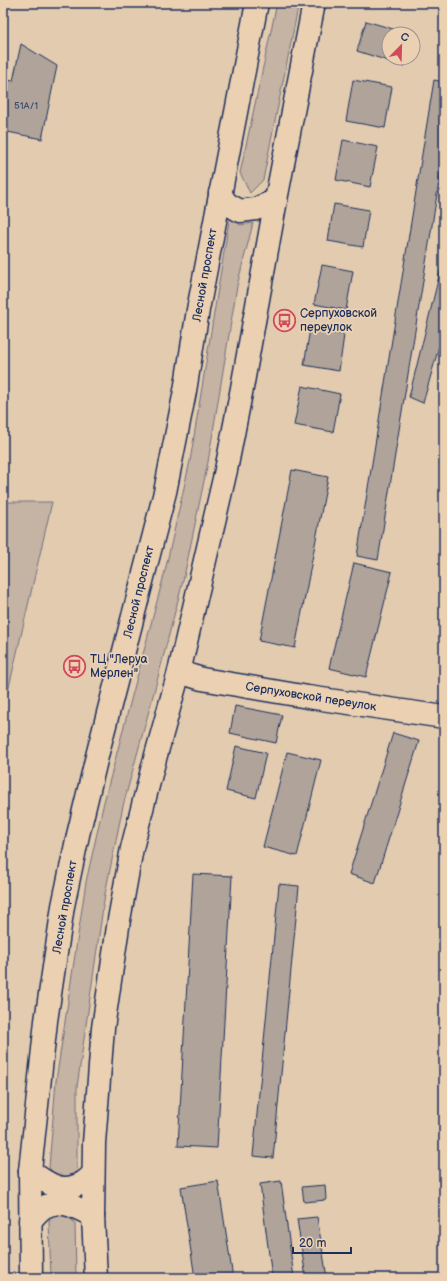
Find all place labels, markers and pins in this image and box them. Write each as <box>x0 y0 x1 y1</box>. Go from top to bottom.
place label: Серпуховской переулок <box>300 306 377 335</box>
bus stop icon: Серпуховской переулок <box>271 307 297 333</box>
place label: ТЦ "Леруа Мерлен" <box>90 652 148 681</box>
bus stop icon: ТЦ "Леруа Мерлен" <box>61 653 87 679</box>

